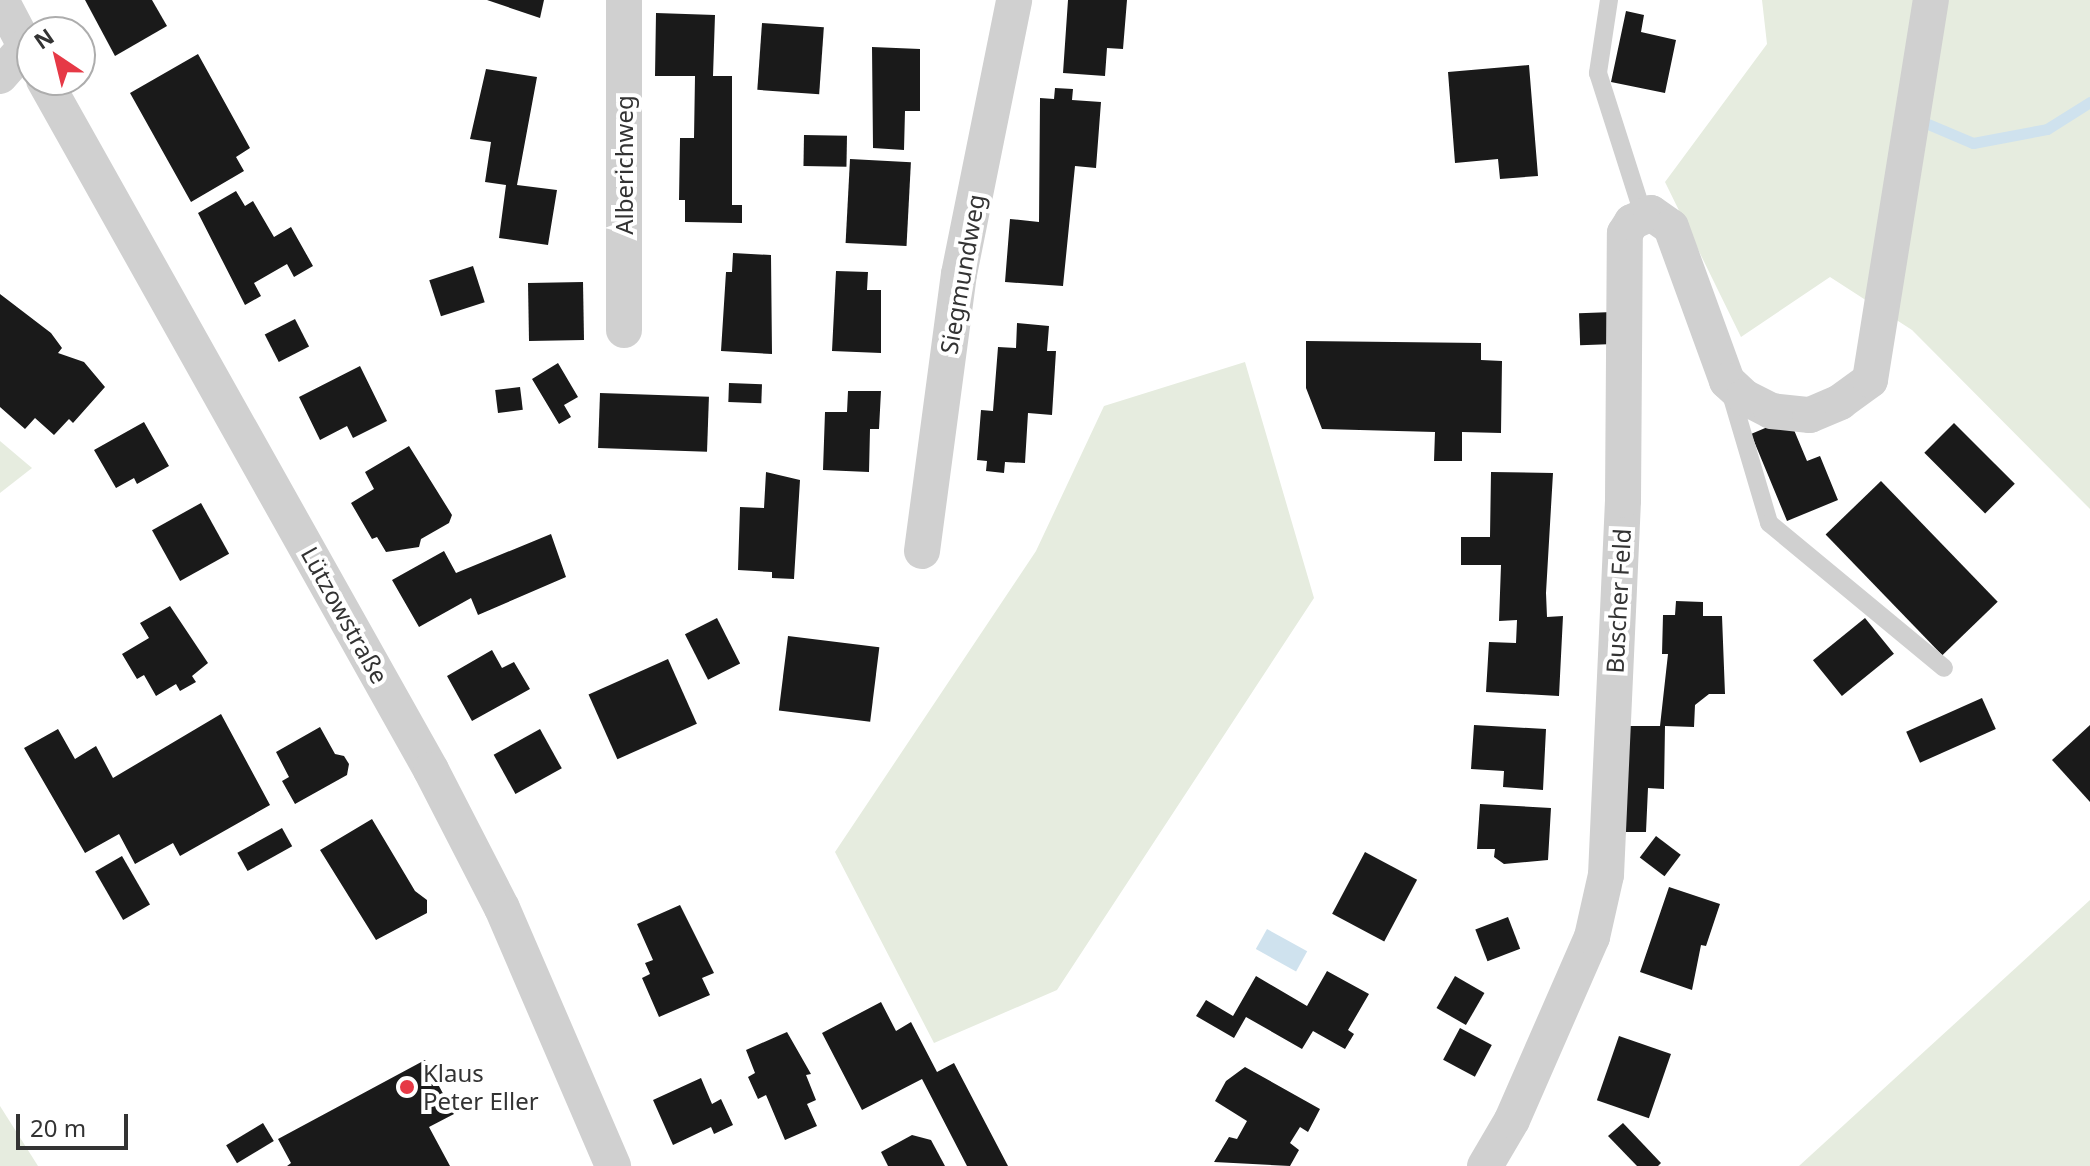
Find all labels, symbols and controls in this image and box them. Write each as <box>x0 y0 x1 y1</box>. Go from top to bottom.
north arrow <box>16 16 96 96</box>
text: N <box>27 21 59 55</box>
street label: Alberichweg <box>610 95 638 235</box>
street label: Siegmundweg <box>934 192 990 356</box>
street label: Buscher Feld <box>1600 528 1636 674</box>
street label: Lützowstraße <box>296 542 394 688</box>
place label: Klaus Peter Eller <box>423 1059 539 1115</box>
marker: Klaus Peter Eller <box>398 1078 416 1096</box>
scale bar <box>20 1098 132 1148</box>
text: 20 m <box>30 1111 86 1144</box>

